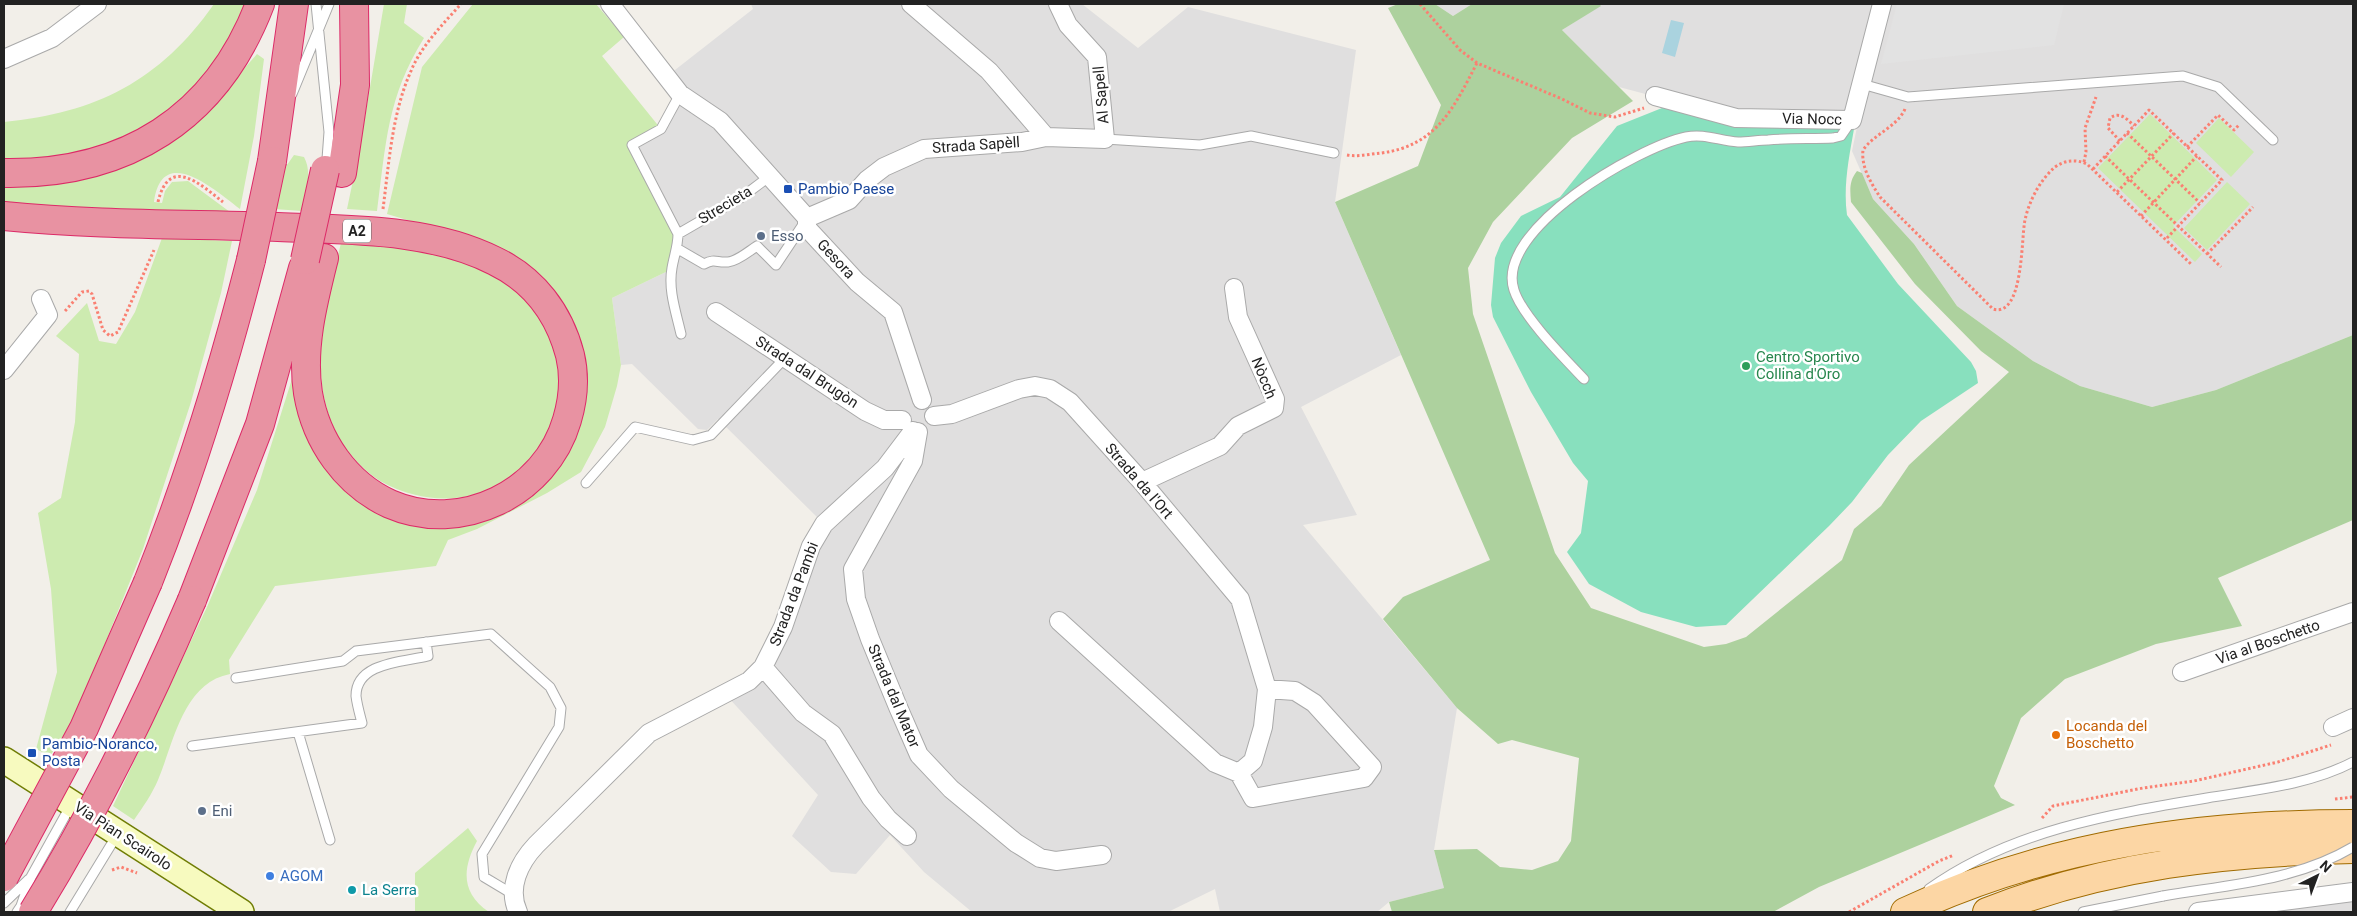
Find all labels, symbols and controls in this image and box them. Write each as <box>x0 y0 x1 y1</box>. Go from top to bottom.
street label: Al Sapell <box>1090 65 1112 125</box>
street label: Via Nocc <box>1782 109 1842 129</box>
street label: Strada Sapèll <box>932 133 1020 157</box>
place label: Pambio Paese <box>798 180 894 198</box>
street label: Strecieta <box>695 182 755 228</box>
marker: Pambio Paese <box>782 183 794 195</box>
road number: A2 <box>343 220 371 242</box>
place label: Esso <box>771 227 804 245</box>
marker: Esso <box>755 230 767 242</box>
street label: Gesora <box>813 236 859 282</box>
street label: Strada dal Brugòn <box>752 332 862 412</box>
place label: Centro Sportivo Collina d'Oro <box>1756 348 1860 383</box>
street label: Nòcch <box>1248 355 1280 401</box>
marker: Centro Sportivo Collina d'Oro <box>1740 360 1752 372</box>
street label: Strada da l'Ort <box>1101 439 1177 523</box>
street label: Strada da Pambi <box>766 539 822 649</box>
street label: Via al Boschetto <box>2214 616 2322 668</box>
street label: Strada dal Mator <box>864 642 924 750</box>
place label: Locanda del Boschetto <box>2066 717 2147 752</box>
marker: Locanda del Boschetto <box>2050 729 2062 741</box>
place label: Pambio-Noranco, Posta <box>42 735 157 770</box>
marker: Pambio-Noranco, Posta <box>26 747 38 759</box>
street label: Via Pian Scairolo <box>71 798 175 874</box>
place label: Eni <box>212 802 232 820</box>
marker: Eni <box>196 805 208 817</box>
north arrow <box>2292 851 2342 901</box>
text: N <box>2317 857 2335 876</box>
place label: AGOM <box>280 867 323 885</box>
marker: AGOM <box>264 870 276 882</box>
place label: La Serra <box>362 881 417 899</box>
marker: La Serra <box>346 884 358 896</box>

